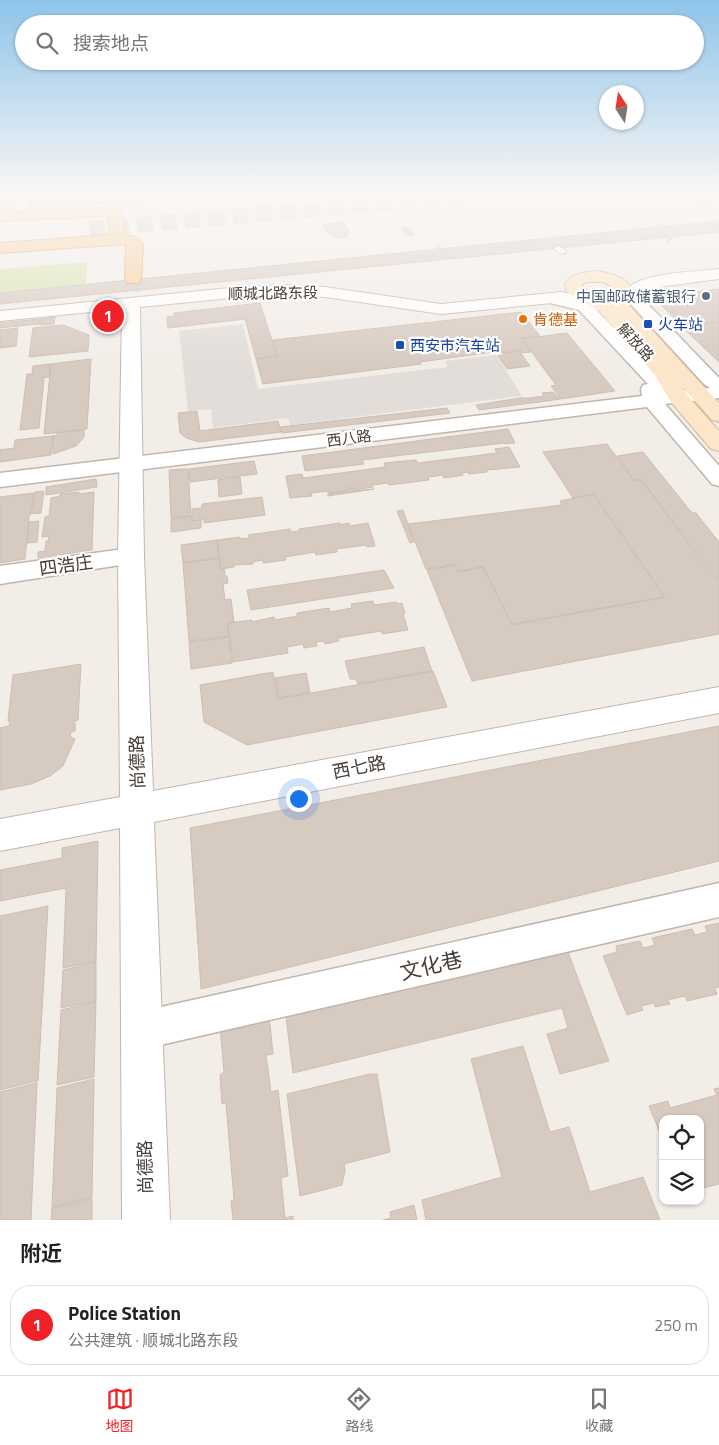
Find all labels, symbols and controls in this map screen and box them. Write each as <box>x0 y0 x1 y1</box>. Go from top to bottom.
search box <box>15 15 704 70</box>
text: 搜索地点 <box>73 28 149 57</box>
icon: search <box>33 29 61 57</box>
north arrow <box>599 85 644 130</box>
street label: 顺城北路东段 <box>228 281 318 305</box>
place label: 中国邮政储蓄银行 <box>576 285 696 308</box>
marker: 中国邮政储蓄银行 <box>700 290 712 302</box>
pin: 1 <box>92 297 124 335</box>
place label: 肯德基 <box>533 308 578 331</box>
marker: 肯德基 <box>517 313 529 325</box>
place label: 火车站 <box>658 313 703 336</box>
street label: 解放路 <box>612 318 660 366</box>
marker: 火车站 <box>642 318 654 330</box>
place label: 西安市汽车站 <box>410 334 500 357</box>
marker: 西安市汽车站 <box>394 339 406 351</box>
street label: 西八路 <box>325 424 373 452</box>
street label: 四浩庄 <box>37 548 95 582</box>
street label: 尚德路 <box>123 735 151 789</box>
street label: 西七路 <box>330 749 388 785</box>
your location <box>286 786 312 812</box>
street label: 文化巷 <box>397 942 465 988</box>
map controls <box>659 1115 704 1205</box>
button: locate <box>659 1115 704 1160</box>
street label: 尚德路 <box>131 1140 159 1194</box>
button: layers <box>659 1160 704 1205</box>
text: 附近 <box>20 1237 62 1269</box>
text: Police Station <box>68 1298 181 1327</box>
text: 1 <box>33 1313 41 1337</box>
text: 250 m <box>654 1313 698 1337</box>
text: 公共建筑 · 顺城北路东段 <box>68 1328 239 1352</box>
tab: 地图 <box>106 1385 134 1436</box>
tab: 路线 <box>345 1385 373 1436</box>
tab: 收藏 <box>585 1385 613 1436</box>

